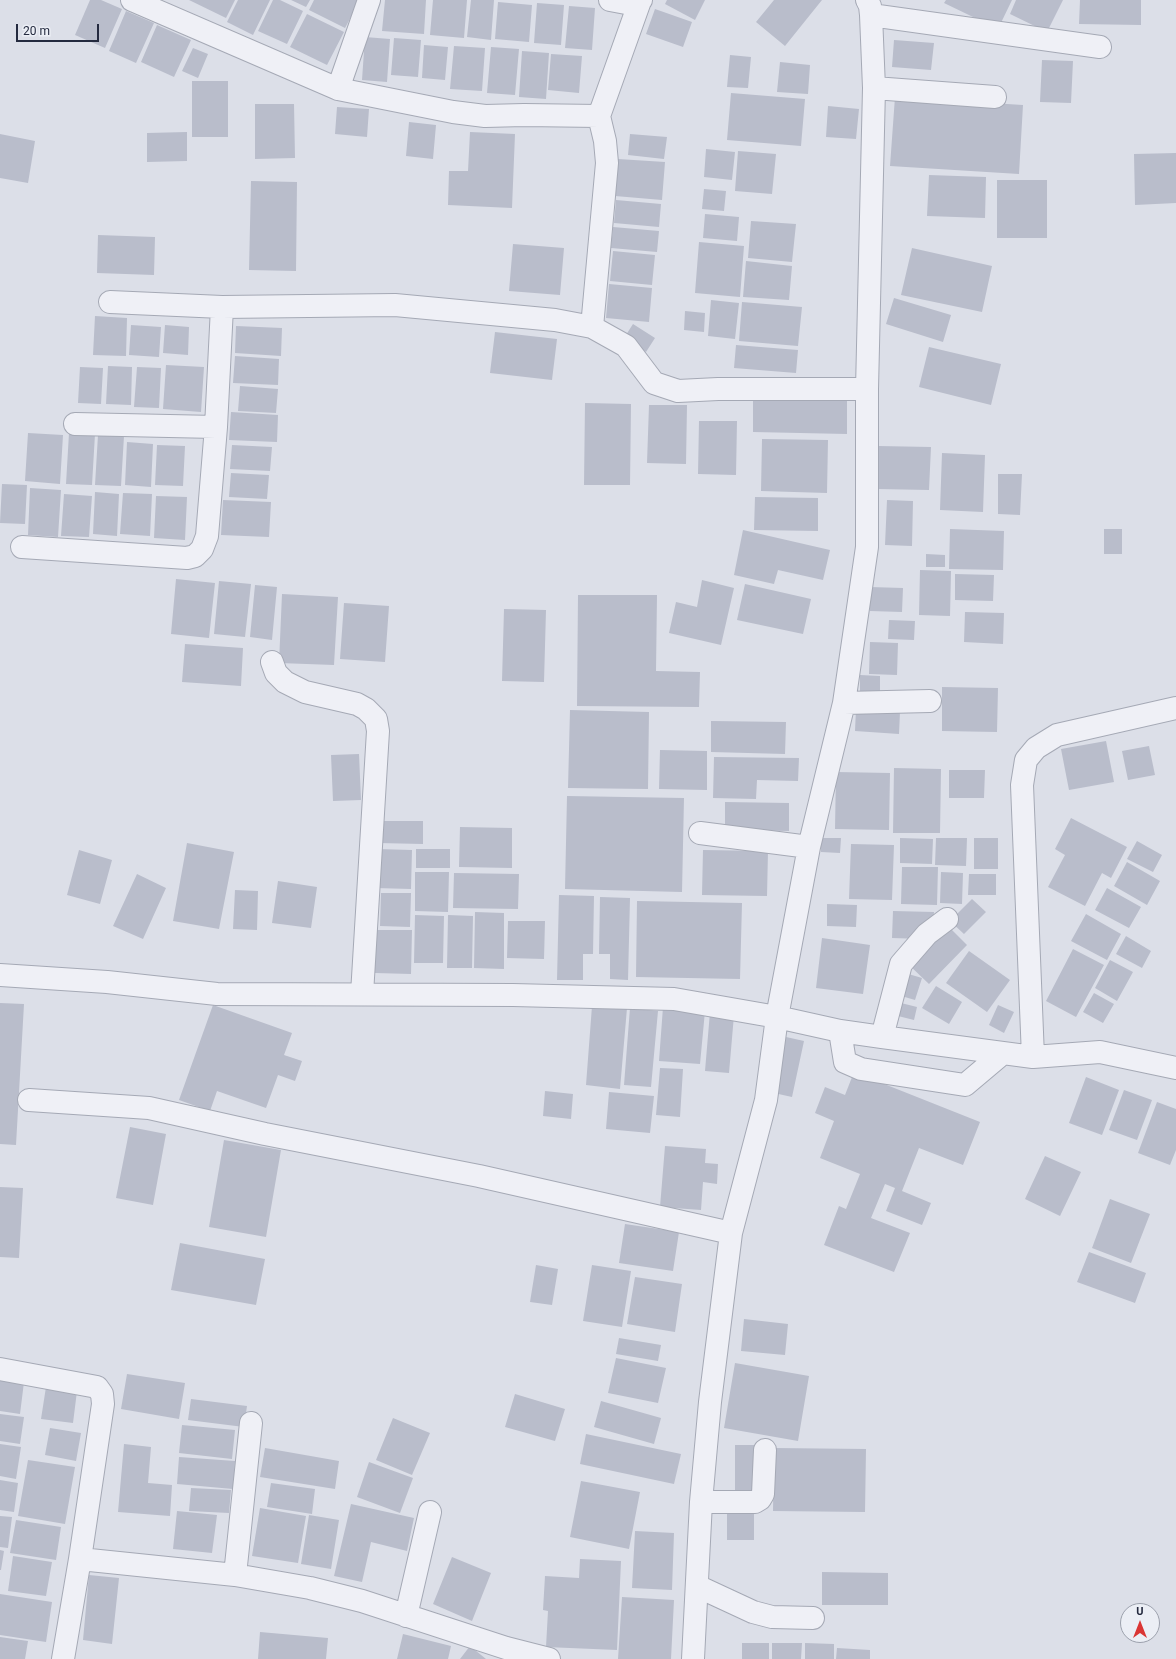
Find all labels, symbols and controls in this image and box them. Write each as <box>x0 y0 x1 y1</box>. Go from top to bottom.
scale bar <box>18 16 101 42</box>
text: 20 m <box>23 24 50 38</box>
north arrow <box>1120 1603 1160 1643</box>
text: U <box>1136 1605 1144 1618</box>

